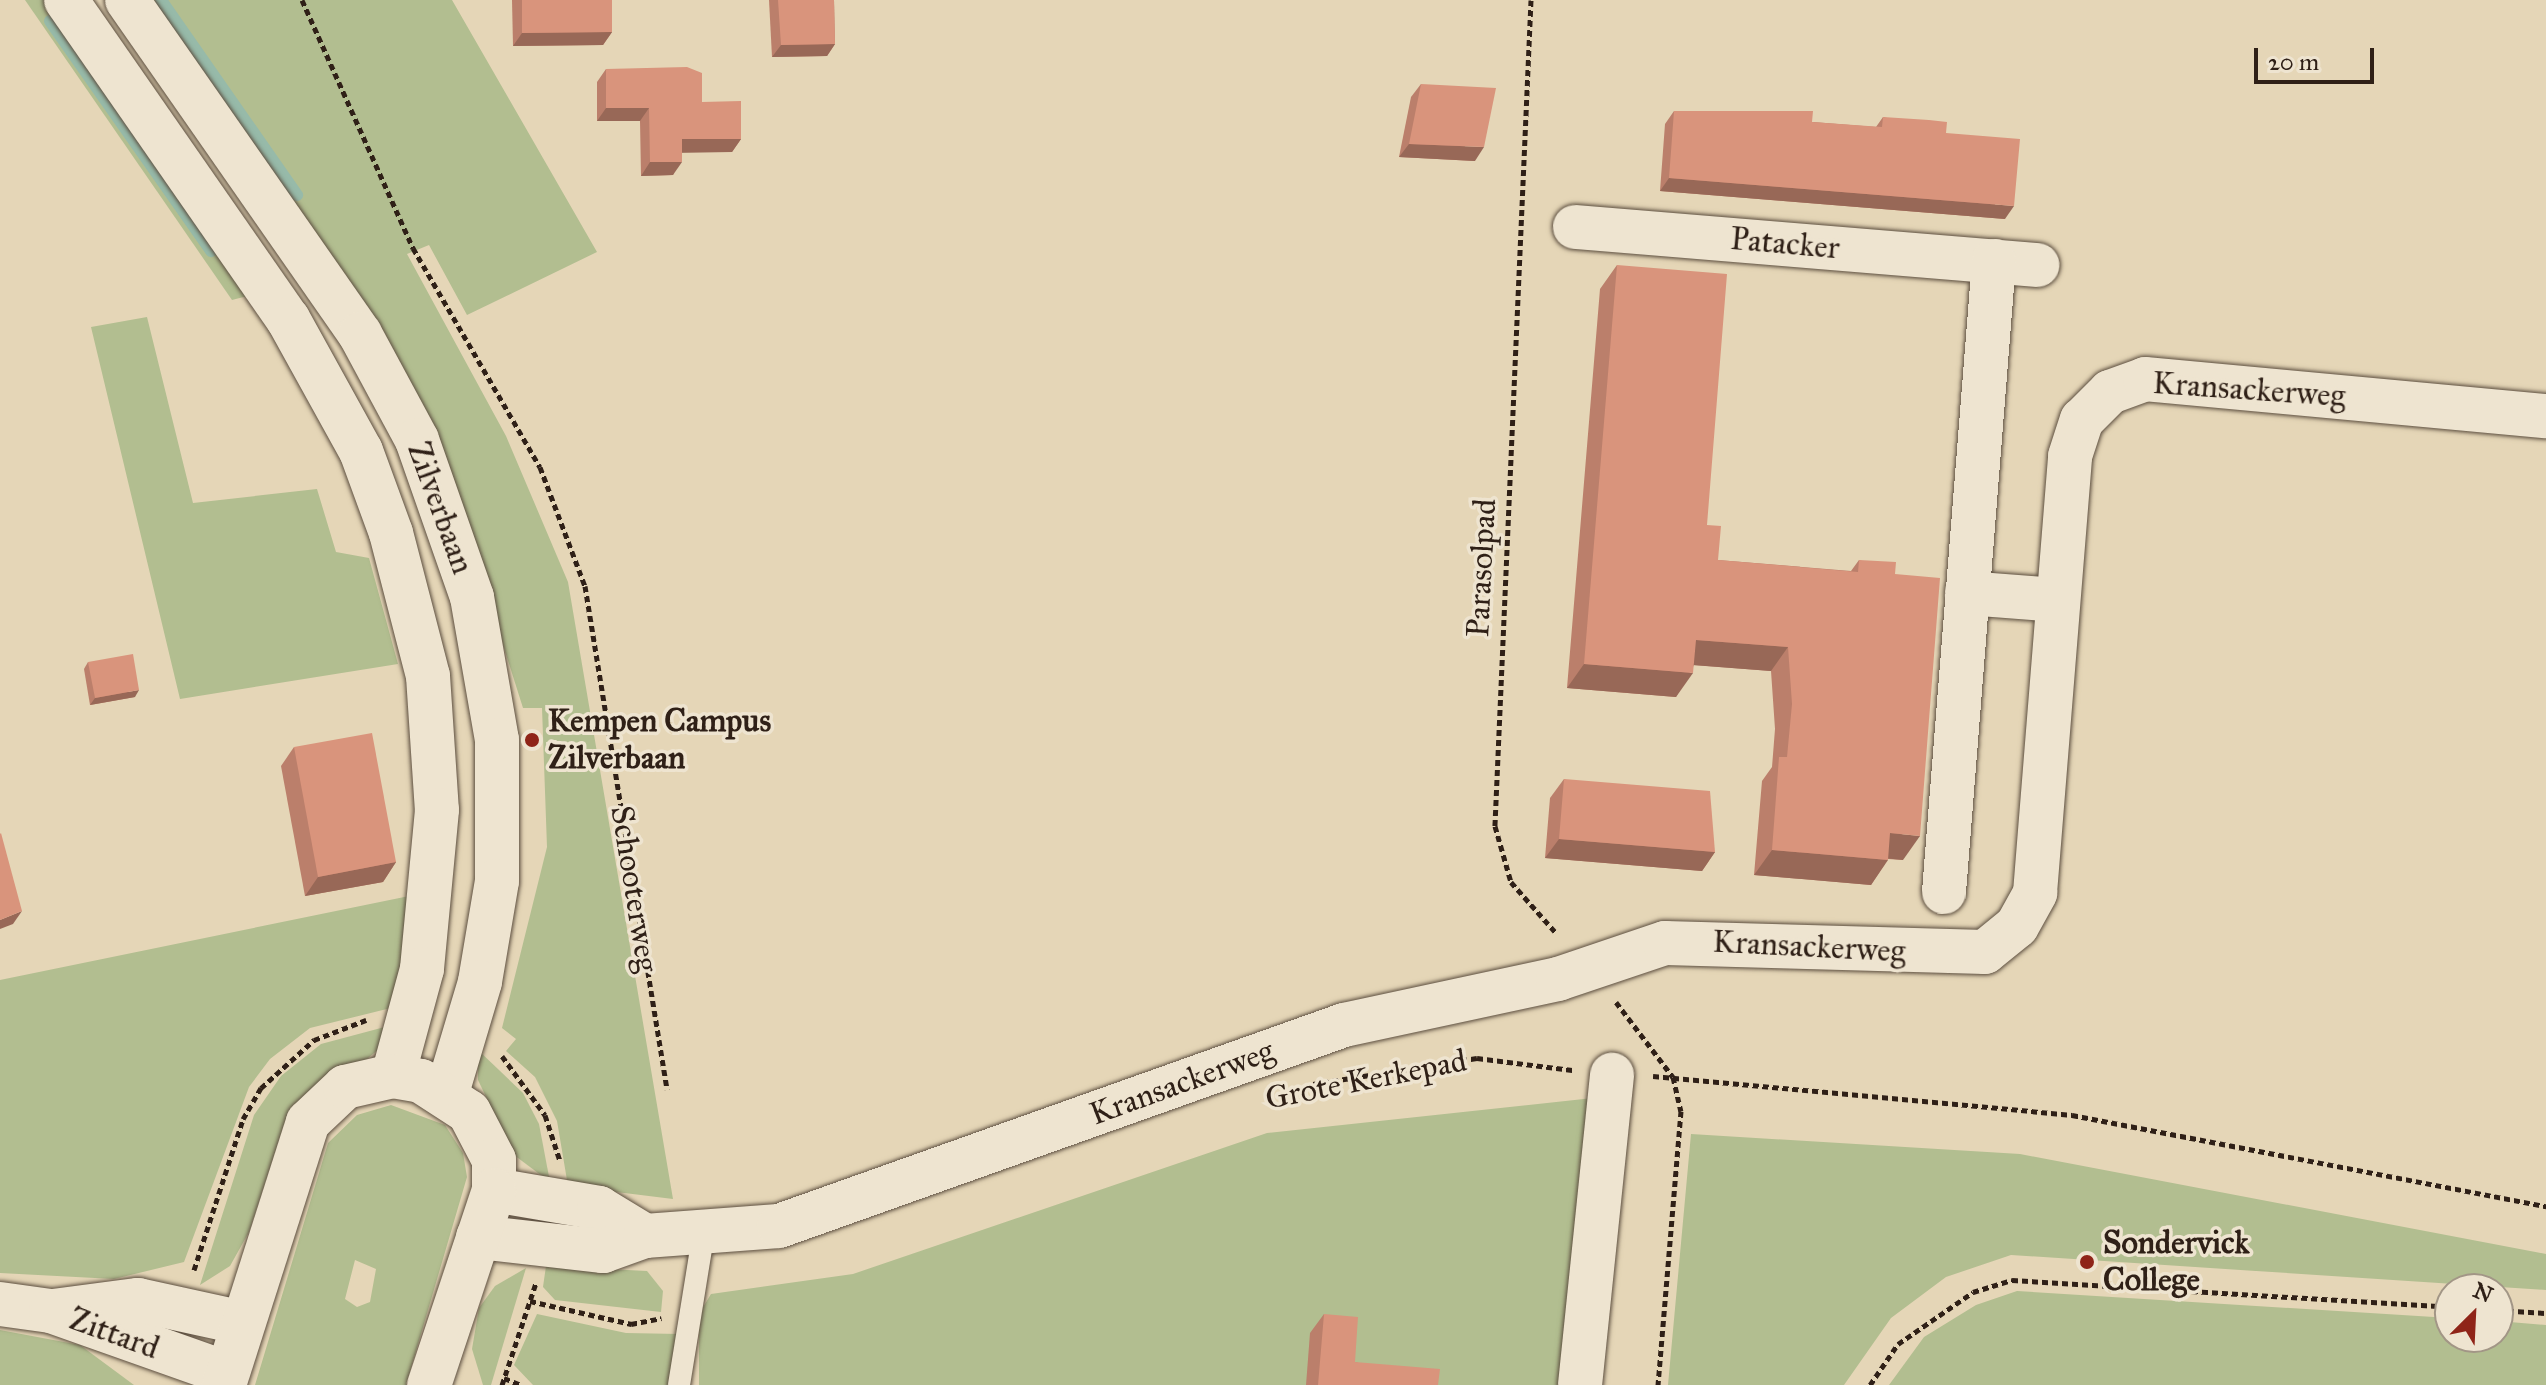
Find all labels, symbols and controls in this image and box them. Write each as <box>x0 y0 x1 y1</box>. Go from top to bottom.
scale bar <box>2258 32 2378 82</box>
text: 20 m <box>2268 47 2319 77</box>
street label: Patacker <box>1729 220 1841 268</box>
street label: Kransackerweg <box>2151 364 2347 416</box>
street label: Zilverbaan <box>398 437 482 579</box>
street label: Parasolpad <box>1459 498 1505 638</box>
place label: Kempen Campus Zilverbaan <box>548 703 771 778</box>
marker: Kempen Campus Zilverbaan <box>523 731 541 749</box>
street label: Schooterweg <box>602 803 666 975</box>
street label: Kransackerweg <box>1711 923 1907 971</box>
street label: Kransackerweg <box>1085 1032 1279 1134</box>
street label: Grote Kerkepad <box>1262 1042 1470 1118</box>
place label: Sondervick College <box>2103 1225 2249 1300</box>
marker: Sondervick College <box>2078 1253 2096 1271</box>
north arrow <box>2434 1273 2514 1353</box>
text: N <box>2469 1276 2497 1309</box>
street label: Zittard <box>64 1300 164 1368</box>

